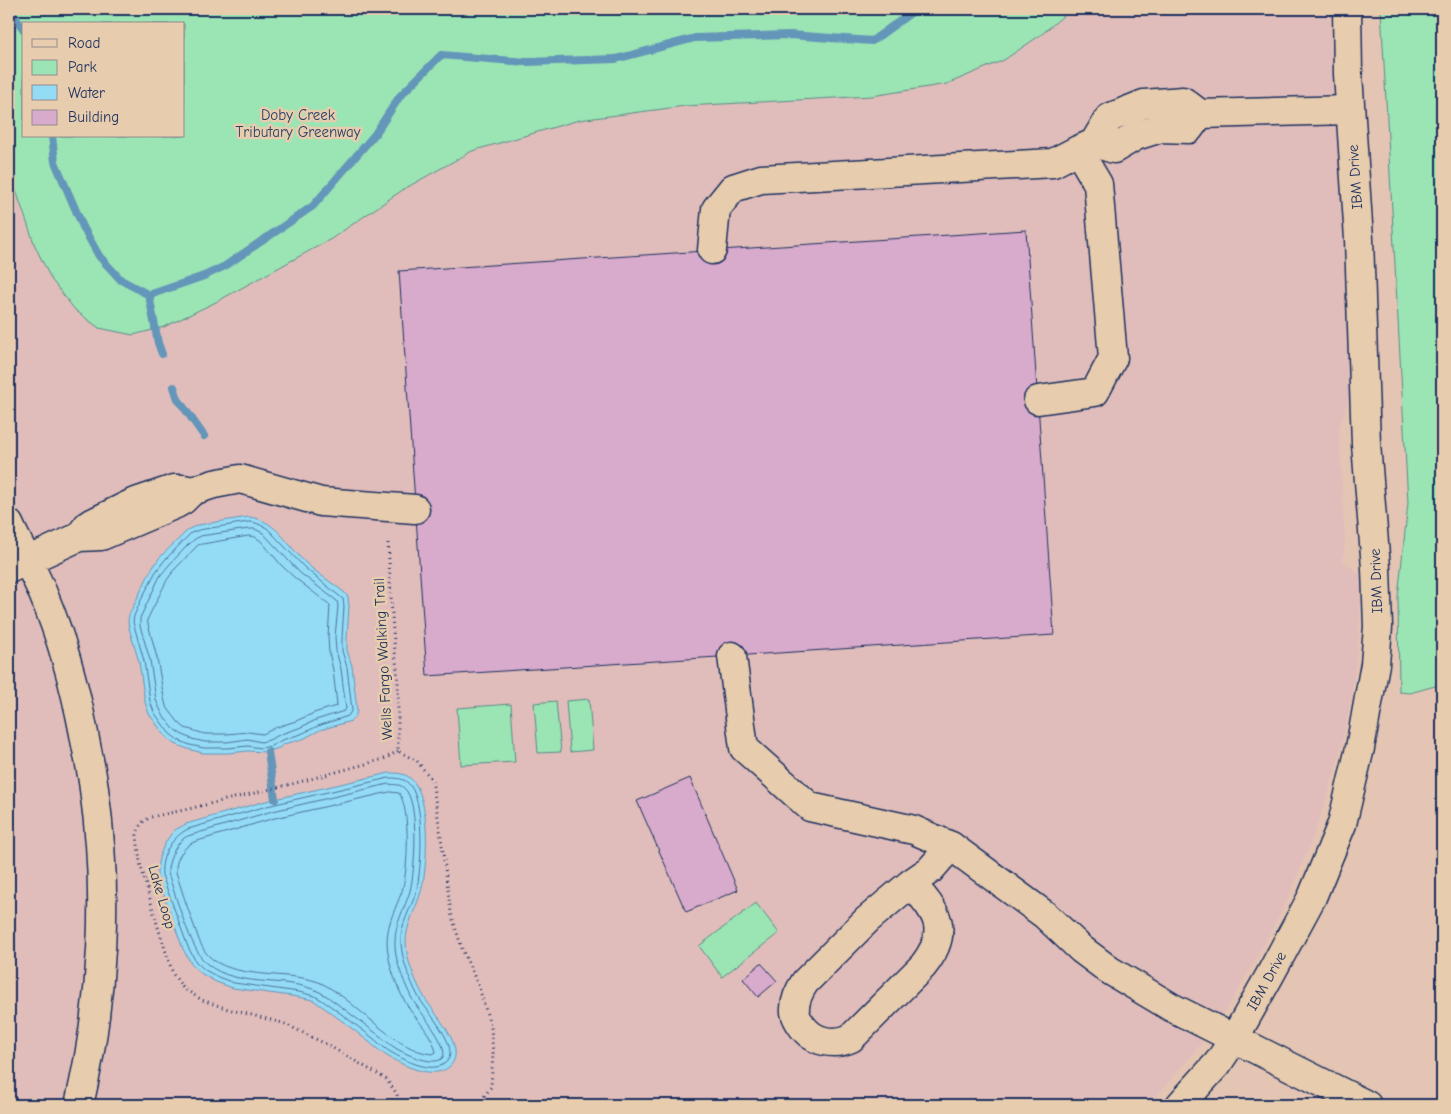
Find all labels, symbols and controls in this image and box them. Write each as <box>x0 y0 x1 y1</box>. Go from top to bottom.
legend <box>22 22 185 138</box>
text: Road <box>68 34 100 52</box>
text: Park <box>68 58 97 76</box>
text: Water <box>68 84 105 102</box>
park label: Doby Creek Tributary Greenway <box>235 106 361 141</box>
text: Building <box>68 108 119 126</box>
street label: IBM Drive <box>1344 143 1366 210</box>
street label: IBM Drive <box>1366 548 1386 614</box>
street label: Wells Fargo Walking Trail <box>370 578 396 740</box>
street label: Lake Loop <box>144 863 180 931</box>
street label: IBM Drive <box>1243 948 1290 1014</box>

